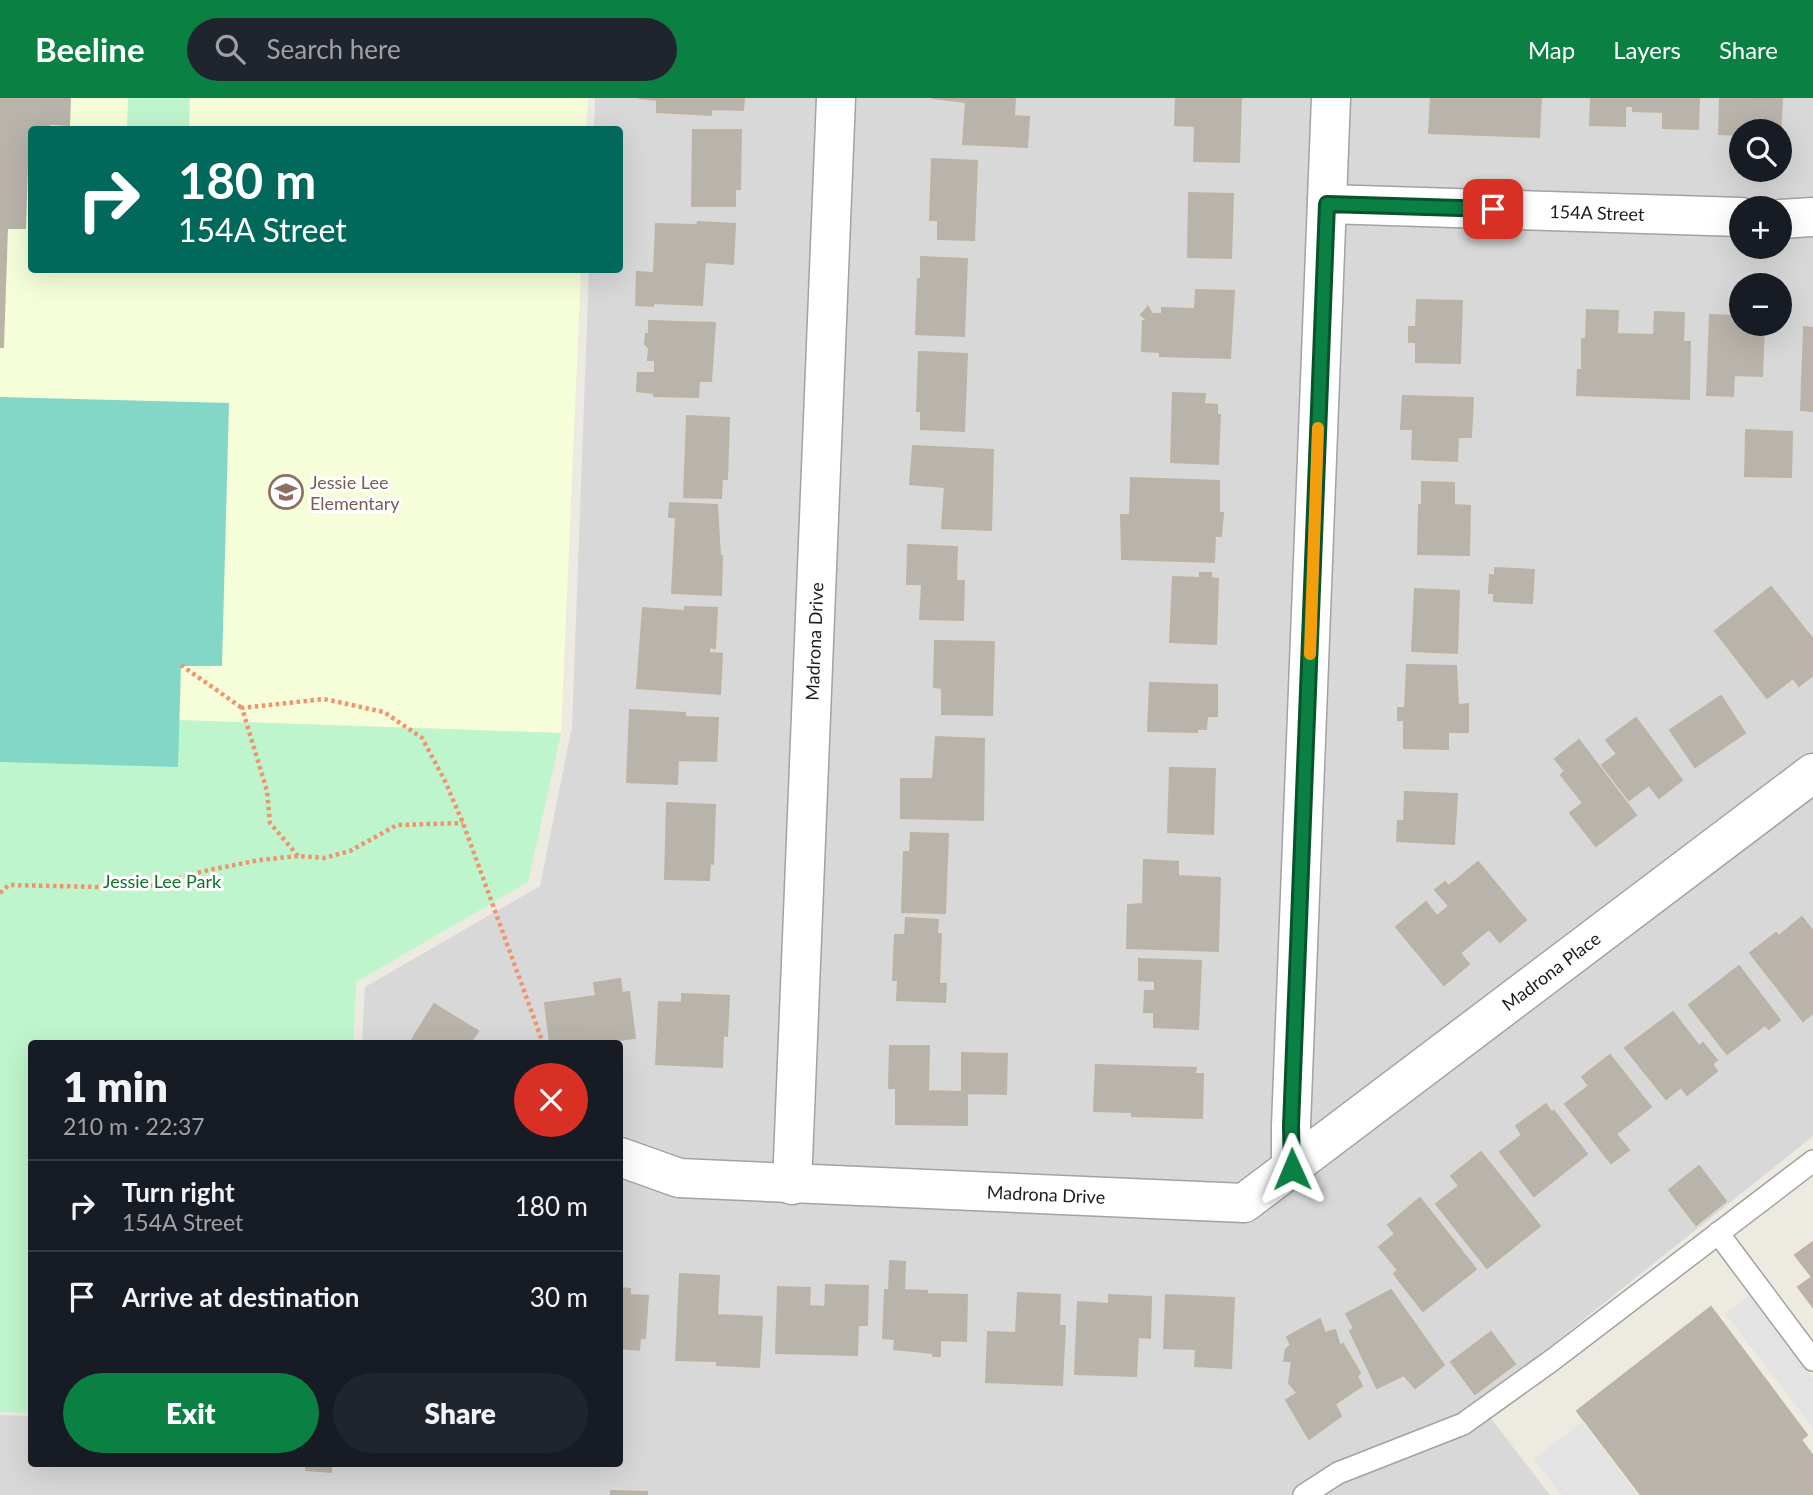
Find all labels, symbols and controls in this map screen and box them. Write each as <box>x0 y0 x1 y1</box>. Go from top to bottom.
search box <box>187 18 677 81</box>
text: Beeline <box>35 29 145 69</box>
icon: search <box>211 30 249 68</box>
text: Search here <box>267 33 401 65</box>
text: Map <box>1528 35 1575 64</box>
text: Layers <box>1613 35 1681 64</box>
text: Share <box>1719 35 1778 64</box>
map controls <box>1729 119 1792 336</box>
button: search <box>1729 119 1792 182</box>
text: 180 m <box>178 151 316 209</box>
icon: right <box>63 154 154 245</box>
pin <box>1463 179 1523 239</box>
icon: arrive <box>1474 190 1512 228</box>
button: + <box>1729 196 1792 259</box>
street label: 154A Street <box>1549 200 1645 225</box>
text: 154A Street <box>178 210 347 249</box>
button: − <box>1729 273 1792 336</box>
place label: Jessie Lee Elementary <box>310 471 400 514</box>
school or university icon: Jessie Lee Elementary <box>267 473 305 511</box>
street label: Madrona Drive <box>801 582 827 701</box>
park label: Jessie Lee Park <box>103 870 222 892</box>
street label: Madrona Place <box>1498 927 1604 1015</box>
text: 1 min <box>63 1061 168 1111</box>
button: close <box>514 1063 588 1137</box>
text: 210 m · 22:37 <box>63 1112 205 1140</box>
position arrow <box>1255 1132 1329 1206</box>
text: Turn right <box>122 1176 235 1208</box>
street label: Madrona Drive <box>986 1181 1106 1208</box>
icon: right <box>63 1187 101 1225</box>
text: 180 m <box>515 1190 588 1222</box>
text: 154A Street <box>122 1208 243 1236</box>
icon: arrive <box>63 1278 101 1316</box>
text: Arrive at destination <box>122 1281 359 1313</box>
text: 30 m <box>530 1281 588 1313</box>
button: Exit <box>63 1373 319 1453</box>
button: Share <box>333 1373 588 1453</box>

